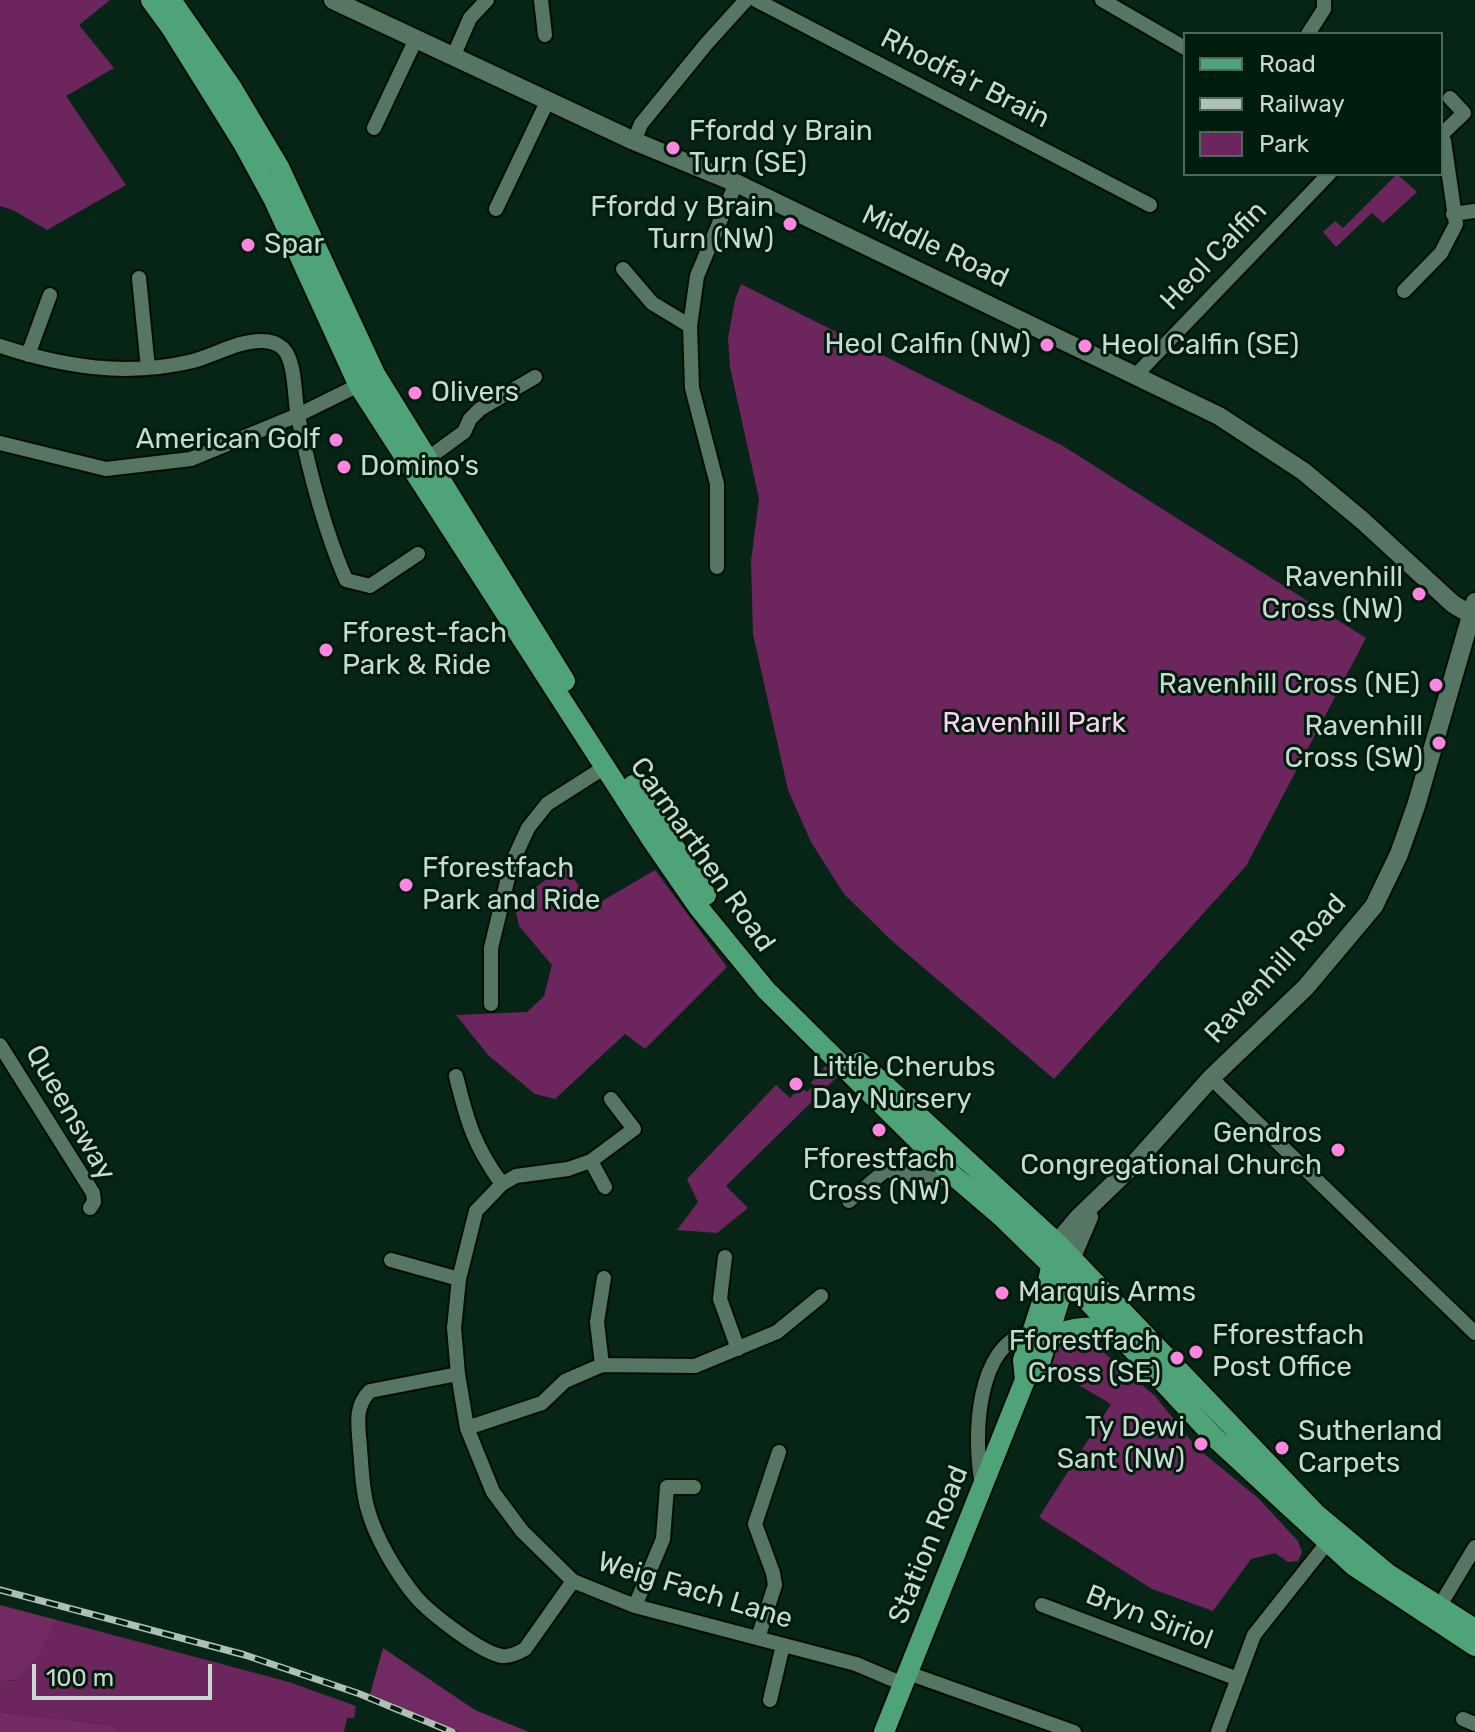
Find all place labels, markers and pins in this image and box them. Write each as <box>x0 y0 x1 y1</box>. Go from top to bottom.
place label: Ffordd y Brain Turn (SE) <box>689 115 873 181</box>
marker: Ffordd y Brain Turn (SE) <box>664 139 682 157</box>
place label: Ffordd y Brain Turn (NW) <box>590 191 774 257</box>
marker: Ffordd y Brain Turn (NW) <box>781 215 799 233</box>
place label: Spar <box>264 228 324 262</box>
marker: Spar <box>239 236 257 254</box>
place label: Heol Calfin (NW) <box>825 328 1031 362</box>
place label: Heol Calfin (SE) <box>1101 329 1299 363</box>
marker: Heol Calfin (NW) <box>1038 336 1056 354</box>
marker: Heol Calfin (SE) <box>1076 337 1094 355</box>
place label: Olivers <box>431 376 519 410</box>
marker: Olivers <box>406 384 424 402</box>
place label: American Golf <box>136 423 320 457</box>
marker: American Golf <box>327 431 345 449</box>
place label: Domino's <box>360 450 479 484</box>
marker: Domino's <box>335 458 353 476</box>
place label: Ravenhill Cross (NW) <box>1262 561 1403 627</box>
marker: Ravenhill Cross (NW) <box>1410 585 1428 603</box>
place label: Fforest-fach Park & Ride <box>342 617 507 683</box>
marker: Fforest-fach Park & Ride <box>317 641 335 659</box>
place label: Ravenhill Cross (NE) <box>1159 668 1420 702</box>
marker: Ravenhill Cross (NE) <box>1427 676 1445 694</box>
place label: Ravenhill Cross (SW) <box>1285 710 1423 776</box>
marker: Ravenhill Cross (SW) <box>1430 734 1448 752</box>
place label: Fforestfach Park and Ride <box>422 852 601 918</box>
marker: Fforestfach Park and Ride <box>397 876 415 894</box>
place label: Little Cherubs Day Nursery <box>812 1051 996 1117</box>
marker: Little Cherubs Day Nursery <box>787 1075 805 1093</box>
place label: Gendros Congregational Church <box>1020 1117 1322 1183</box>
marker: Fforestfach Cross (NW) <box>870 1121 888 1139</box>
marker: Gendros Congregational Church <box>1329 1141 1347 1159</box>
place label: Fforestfach Cross (NW) <box>803 1143 955 1209</box>
place label: Marquis Arms <box>1018 1276 1196 1310</box>
marker: Marquis Arms <box>993 1284 1011 1302</box>
place label: Fforestfach Post Office <box>1212 1319 1364 1385</box>
place label: Fforestfach Cross (SE) <box>1009 1325 1161 1391</box>
marker: Fforestfach Post Office <box>1187 1343 1205 1361</box>
marker: Fforestfach Cross (SE) <box>1168 1349 1186 1367</box>
place label: Ty Dewi Sant (NW) <box>1057 1411 1185 1477</box>
place label: Sutherland Carpets <box>1298 1415 1442 1481</box>
marker: Ty Dewi Sant (NW) <box>1192 1435 1210 1453</box>
marker: Sutherland Carpets <box>1273 1439 1291 1457</box>

